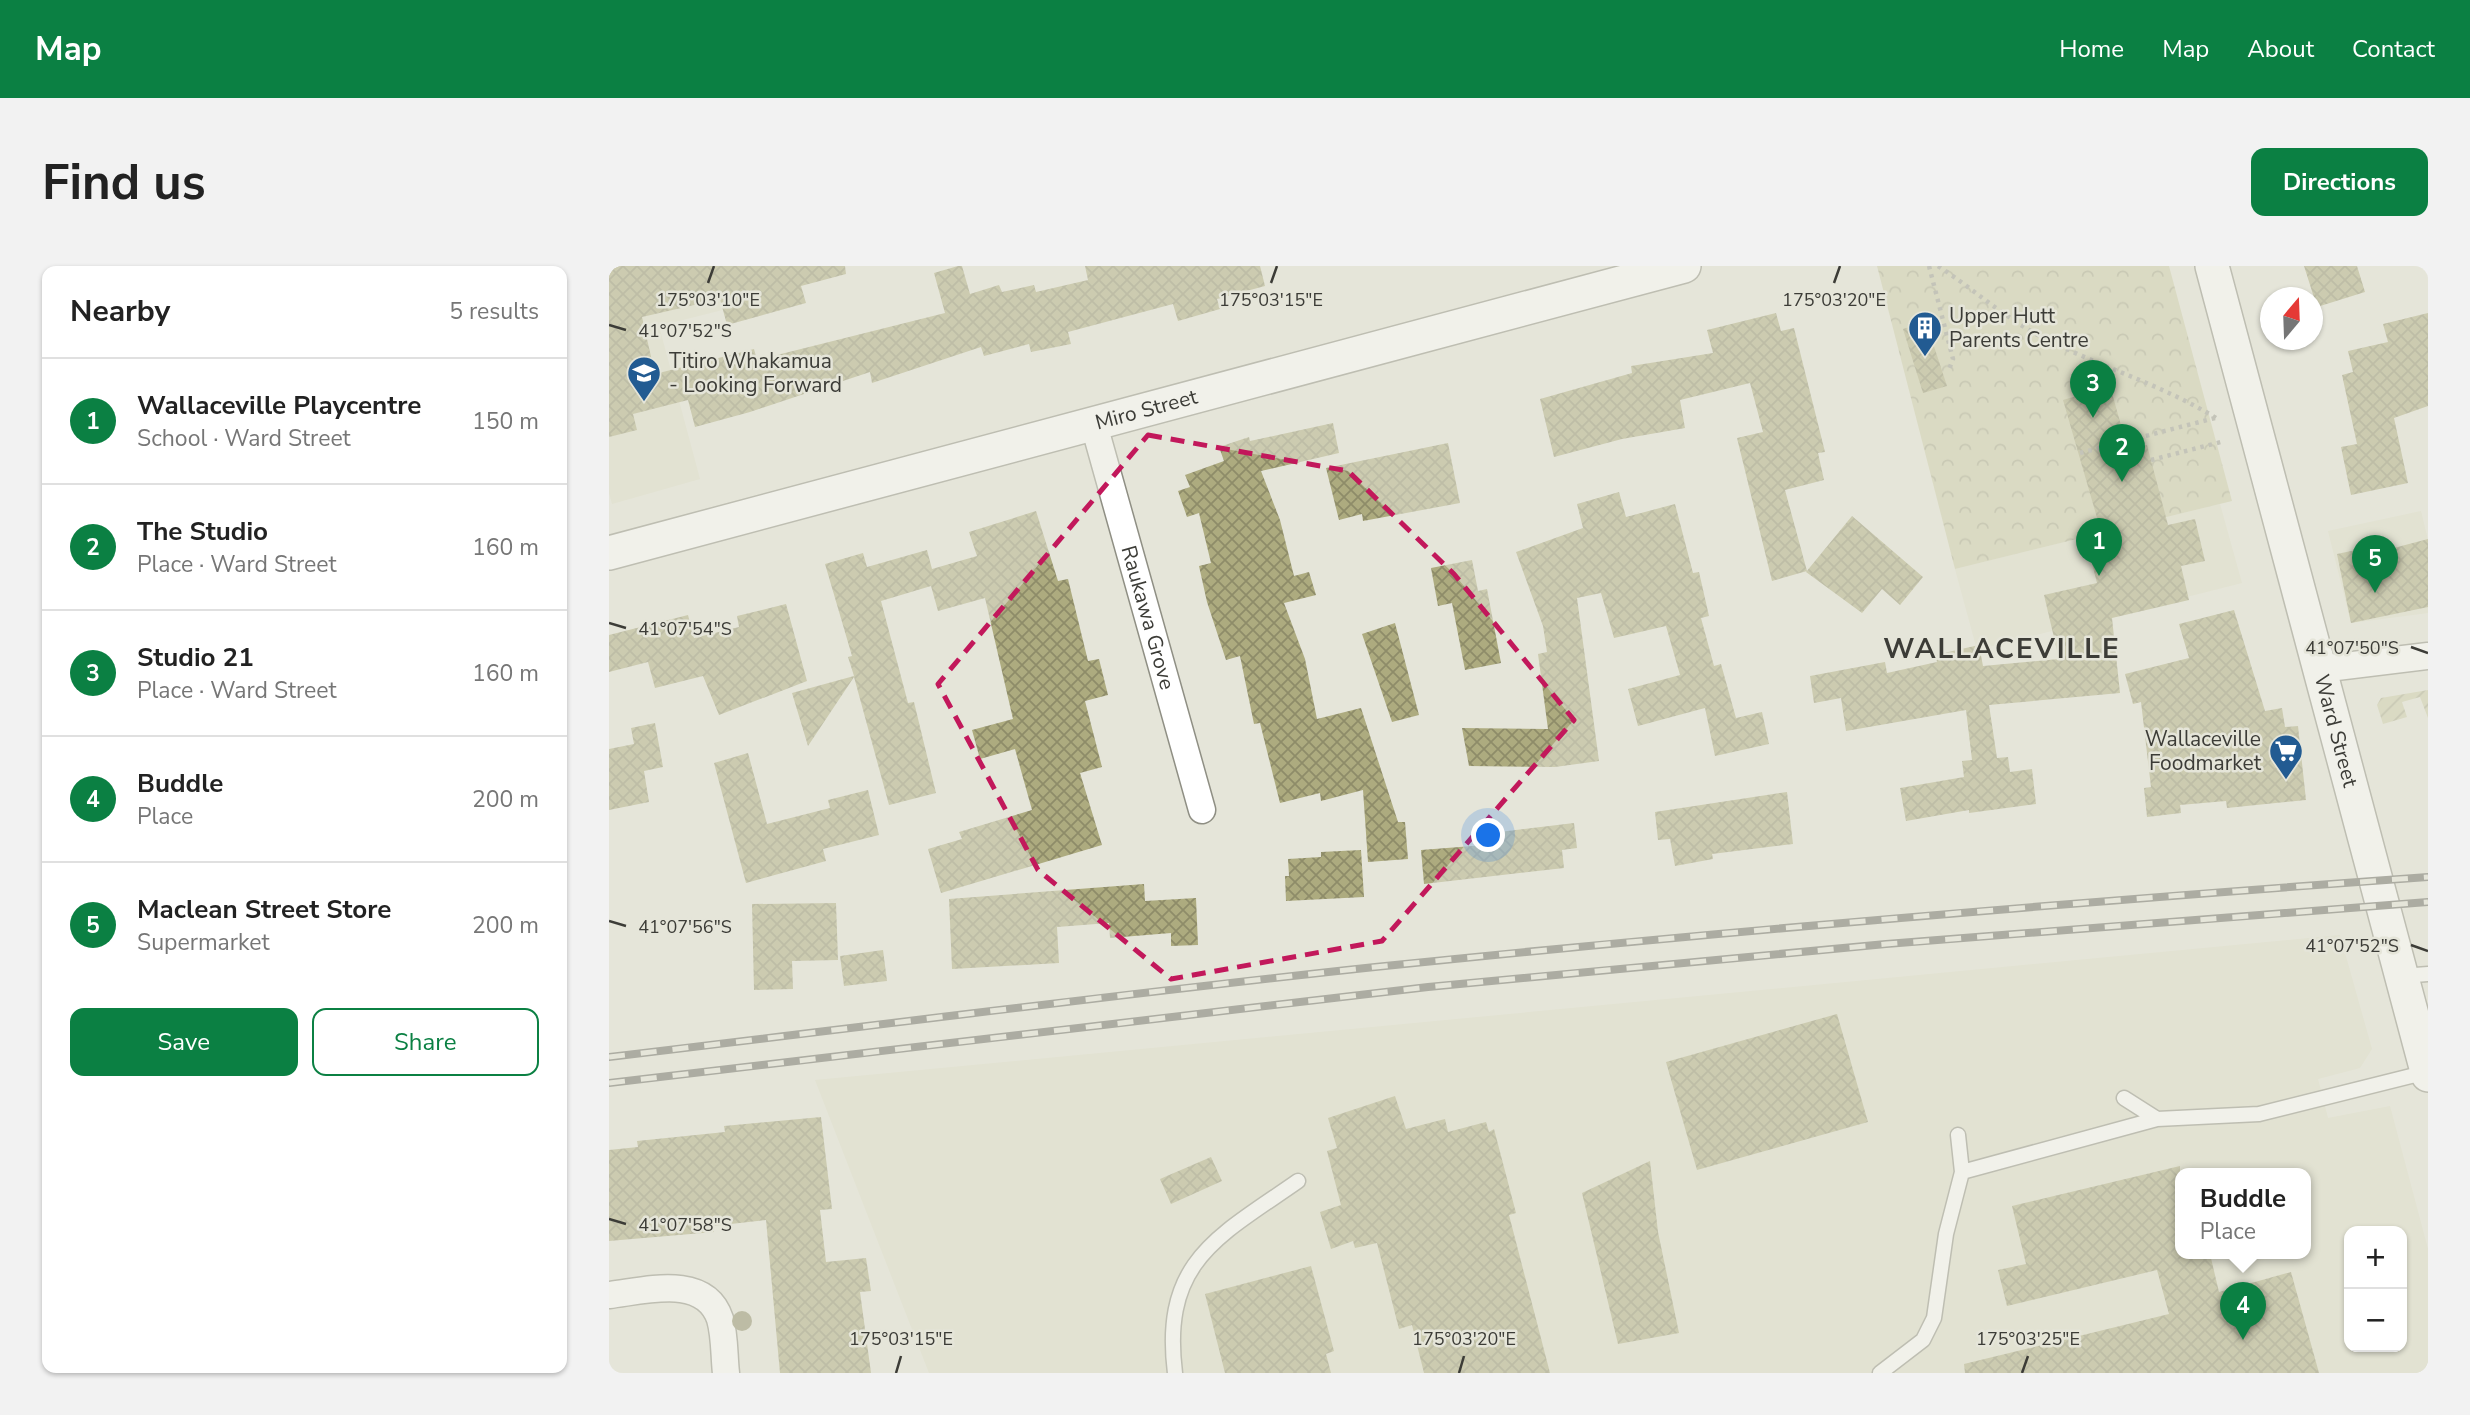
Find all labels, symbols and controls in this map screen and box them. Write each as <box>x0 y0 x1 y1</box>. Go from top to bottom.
text: Map <box>35 27 102 72</box>
text: Home <box>2059 33 2124 65</box>
text: Map <box>2162 33 2209 65</box>
text: About <box>2247 33 2314 65</box>
text: Contact <box>2352 33 2435 65</box>
button: Directions <box>2251 148 2428 216</box>
text: Find us <box>42 149 206 216</box>
north arrow <box>2260 287 2323 350</box>
text: 175°03'10"E <box>656 288 760 312</box>
text: 175°03'15"E <box>1219 288 1323 312</box>
text: 175°03'20"E <box>1782 288 1886 312</box>
text: Nearby <box>70 291 170 332</box>
text: 5 results <box>449 296 539 327</box>
place label: Upper Hutt Parents Centre <box>1949 302 2089 354</box>
building icon: Upper Hutt Parents Centre <box>1906 309 1944 358</box>
text: 41°07'52"S <box>638 319 732 343</box>
place label: Titiro Whakamua - Looking Forward <box>669 347 842 399</box>
school or university icon: Titiro Whakamua - Looking Forward <box>625 354 663 403</box>
pin: 3 <box>2070 360 2116 418</box>
street label: Miro Street <box>1092 382 1201 437</box>
text: Wallaceville Playcentre <box>137 388 421 423</box>
text: 1 <box>86 406 100 437</box>
text: 150 m <box>472 406 539 437</box>
text: School · Ward Street <box>137 423 351 454</box>
pin: 2 <box>2099 424 2145 482</box>
text: The Studio <box>137 514 268 549</box>
pin: 1 <box>2076 518 2122 576</box>
text: 2 <box>86 532 100 563</box>
text: 160 m <box>472 532 539 563</box>
pin: 5 <box>2352 535 2398 593</box>
street label: Raukawa Grove <box>1114 542 1182 693</box>
text: Place · Ward Street <box>137 549 337 580</box>
text: 41°07'54"S <box>638 617 732 641</box>
district label: WALLACEVILLE <box>1883 630 2121 668</box>
text: 41°07'50"S <box>2305 636 2399 660</box>
text: Studio 21 <box>137 640 254 675</box>
text: 3 <box>86 658 100 689</box>
text: 160 m <box>472 658 539 689</box>
street label: Ward Street <box>2308 671 2365 791</box>
text: Place · Ward Street <box>137 675 337 706</box>
place label: Wallaceville Foodmarket <box>2145 725 2262 777</box>
supermarket icon: Wallaceville Foodmarket <box>2267 732 2305 781</box>
text: Buddle <box>137 766 223 801</box>
text: 4 <box>86 784 100 815</box>
text: 200 m <box>472 784 539 815</box>
text: Place <box>137 801 193 832</box>
your location <box>1471 818 1505 852</box>
text: Maclean Street Store <box>137 892 391 927</box>
text: 5 <box>86 910 100 941</box>
text: 200 m <box>472 910 539 941</box>
text: 41°07'56"S <box>638 915 732 939</box>
text: Supermarket <box>137 927 270 958</box>
text: 41°07'52"S <box>2305 934 2399 958</box>
button: Save <box>70 1008 298 1076</box>
button: Share <box>312 1008 539 1076</box>
popup <box>2175 1168 2311 1259</box>
text: Buddle <box>2200 1181 2286 1216</box>
text: 41°07'58"S <box>638 1213 732 1237</box>
text: Place <box>2200 1216 2256 1247</box>
map controls <box>2344 1226 2407 1352</box>
button: + <box>2344 1226 2407 1289</box>
pin: 4 <box>2220 1282 2266 1340</box>
button: − <box>2344 1289 2407 1352</box>
text: 175°03'15"E <box>849 1327 953 1351</box>
text: 175°03'20"E <box>1412 1327 1516 1351</box>
text: 175°03'25"E <box>1976 1327 2080 1351</box>

